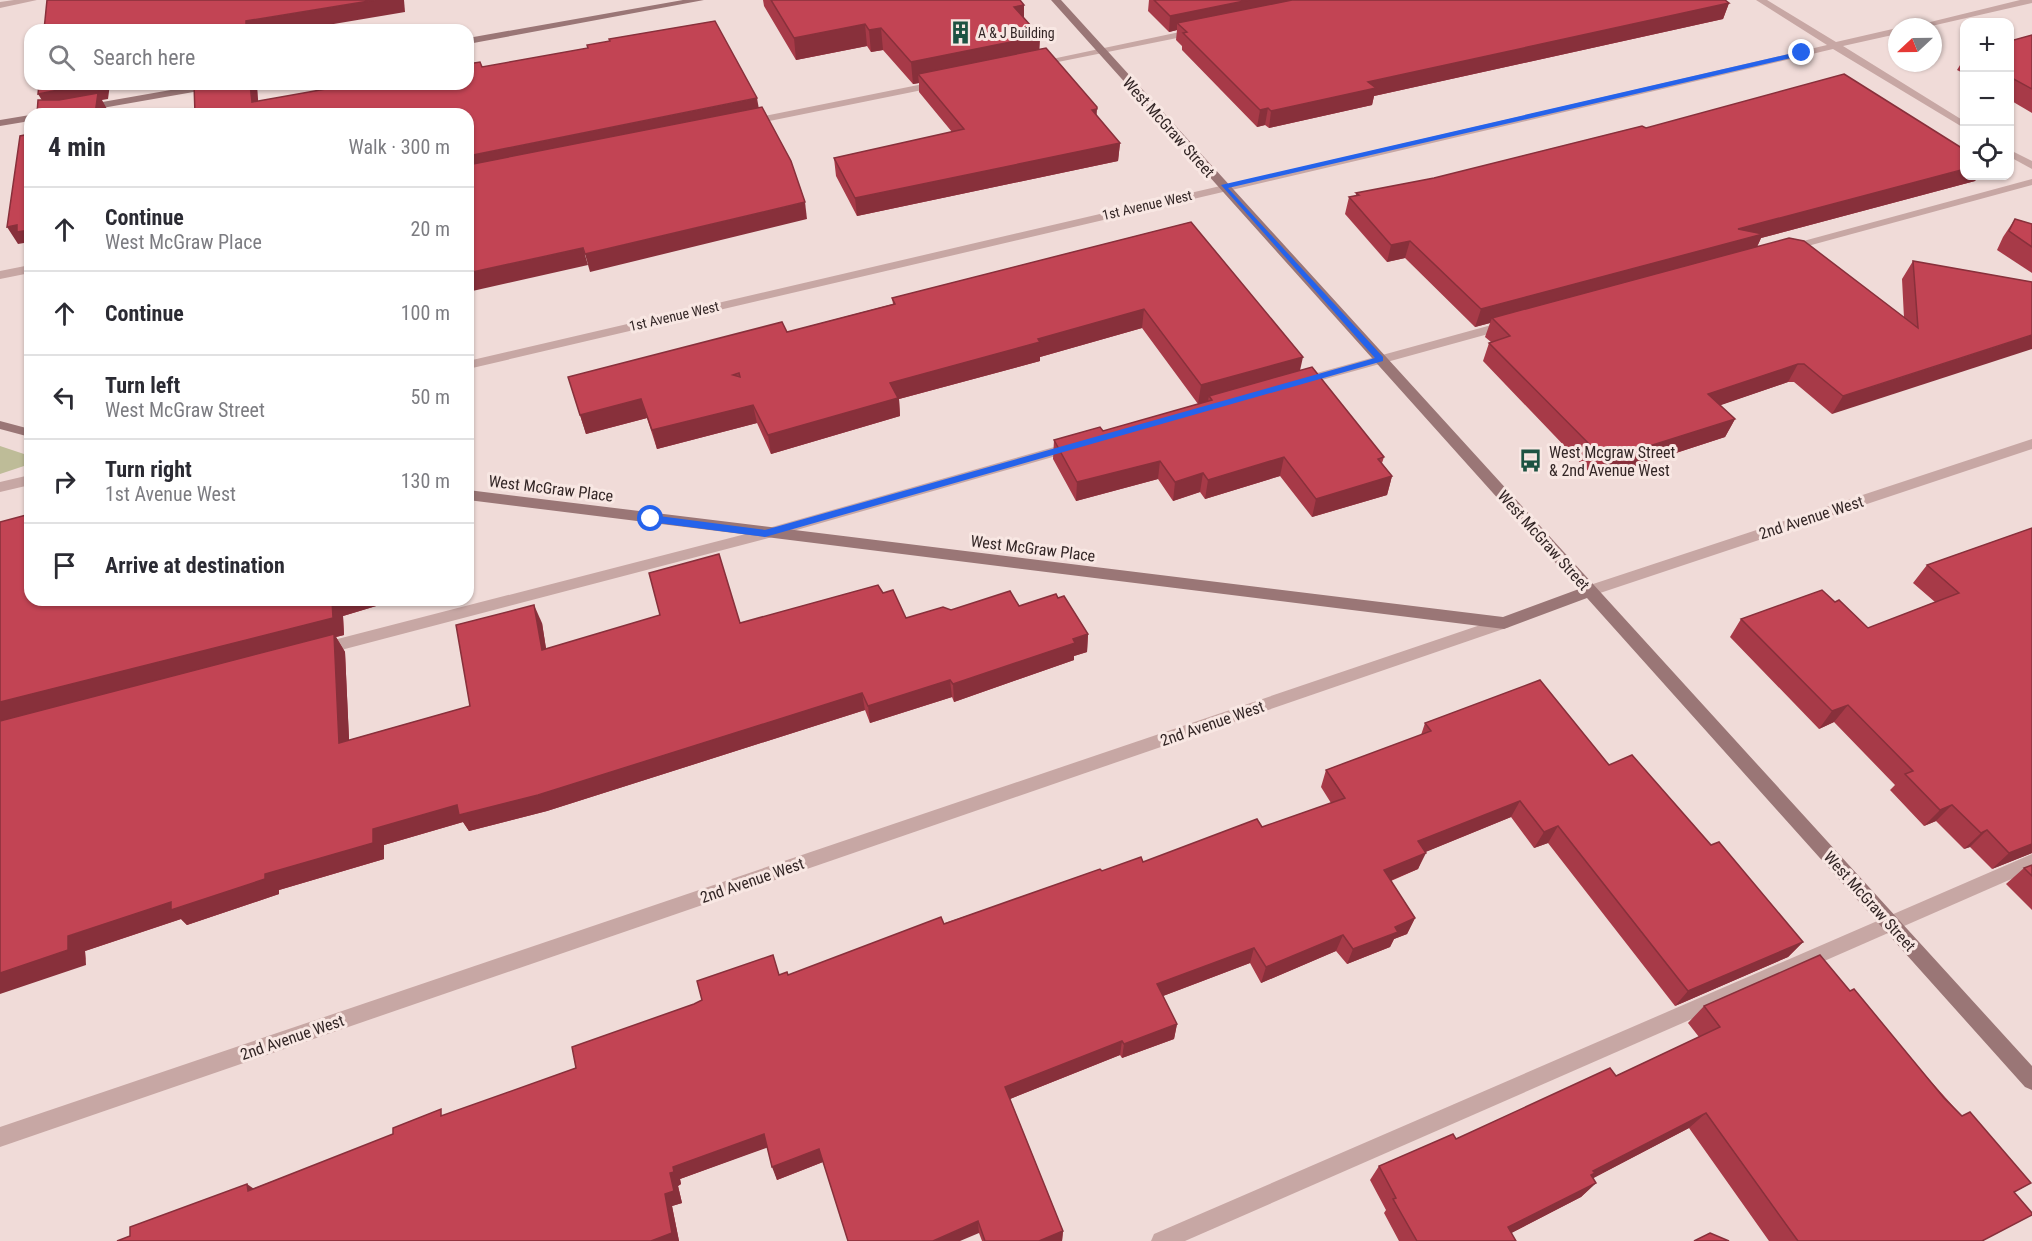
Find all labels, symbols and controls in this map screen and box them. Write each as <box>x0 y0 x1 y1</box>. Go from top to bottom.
north arrow <box>1888 18 1942 72</box>
map controls <box>1960 18 2014 180</box>
button: + <box>1960 18 2014 72</box>
building icon: A & J Building <box>947 20 973 46</box>
search box <box>24 24 474 90</box>
place label: A & J Building <box>978 25 1055 41</box>
route end <box>1788 39 1814 65</box>
icon: search <box>45 41 78 74</box>
text: Search here <box>93 45 195 70</box>
button: − <box>1960 72 2014 126</box>
street label: West McGraw Street <box>1119 73 1219 181</box>
button: locate <box>1960 126 2014 180</box>
text: 4 min <box>48 132 106 162</box>
text: Walk · 300 m <box>349 135 450 159</box>
street label: 1st Avenue West <box>1101 187 1193 223</box>
text: Continue <box>105 205 184 230</box>
icon: ahead <box>48 213 81 246</box>
text: 20 m <box>411 217 450 241</box>
text: West McGraw Place <box>105 230 262 254</box>
icon: ahead <box>48 297 81 330</box>
street label: 1st Avenue West <box>628 298 720 334</box>
text: Continue <box>105 301 184 326</box>
text: 100 m <box>401 301 450 325</box>
text: Turn left <box>105 373 180 398</box>
icon: left <box>48 381 81 414</box>
text: 50 m <box>411 385 450 409</box>
text: West McGraw Street <box>105 398 265 422</box>
place label: West Mcgraw Street & 2nd Avenue West <box>1549 443 1676 480</box>
bus stop icon: West Mcgraw Street & 2nd Avenue West <box>1518 448 1544 474</box>
text: Turn right <box>105 457 192 482</box>
icon: right <box>48 465 81 498</box>
text: 130 m <box>401 469 450 493</box>
street label: West McGraw Place <box>488 471 614 506</box>
text: 1st Avenue West <box>105 482 236 506</box>
street label: West McGraw Street <box>1494 486 1594 594</box>
street label: 2nd Avenue West <box>1757 492 1866 543</box>
route start <box>637 505 663 531</box>
street label: West McGraw Place <box>970 531 1096 566</box>
icon: arrive <box>48 549 81 582</box>
text: Arrive at destination <box>105 553 285 578</box>
street label: 2nd Avenue West <box>1158 697 1267 750</box>
street label: West McGraw Street <box>1820 847 1920 955</box>
street label: 2nd Avenue West <box>698 854 807 907</box>
street label: 2nd Avenue West <box>238 1011 347 1064</box>

